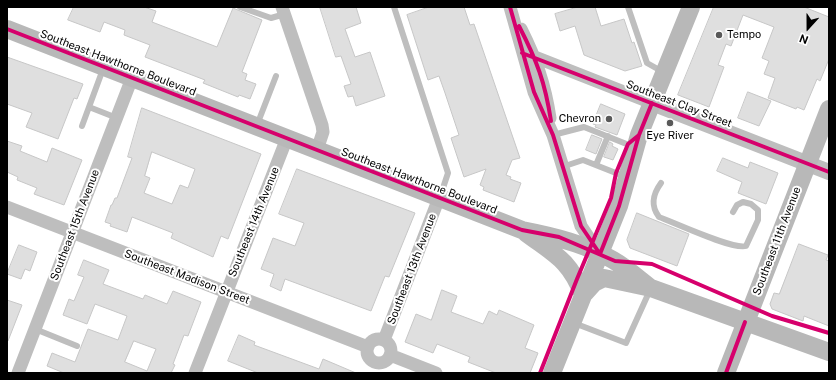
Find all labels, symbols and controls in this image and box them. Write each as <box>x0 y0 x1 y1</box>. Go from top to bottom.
north arrow <box>788 8 828 48</box>
street label: Southeast Hawthorne Boulevard <box>38 27 198 99</box>
place label: Tempo <box>727 28 761 42</box>
marker: Tempo <box>714 30 724 40</box>
text: N <box>798 32 810 46</box>
street label: Southeast Clay Street <box>624 78 734 130</box>
place label: Chevron <box>559 112 601 126</box>
marker: Chevron <box>604 114 614 124</box>
marker: Eye River <box>665 118 675 128</box>
place label: Eye River <box>646 129 694 143</box>
street label: Southeast Hawthorne Boulevard <box>339 145 499 217</box>
street label: Southeast 14th Avenue <box>226 165 282 279</box>
street label: Southeast 15th Avenue <box>48 168 102 282</box>
street label: Southeast 11th Avenue <box>750 185 804 297</box>
street label: Southeast 13th Avenue <box>385 212 439 326</box>
street label: Southeast Madison Street <box>122 247 252 307</box>

